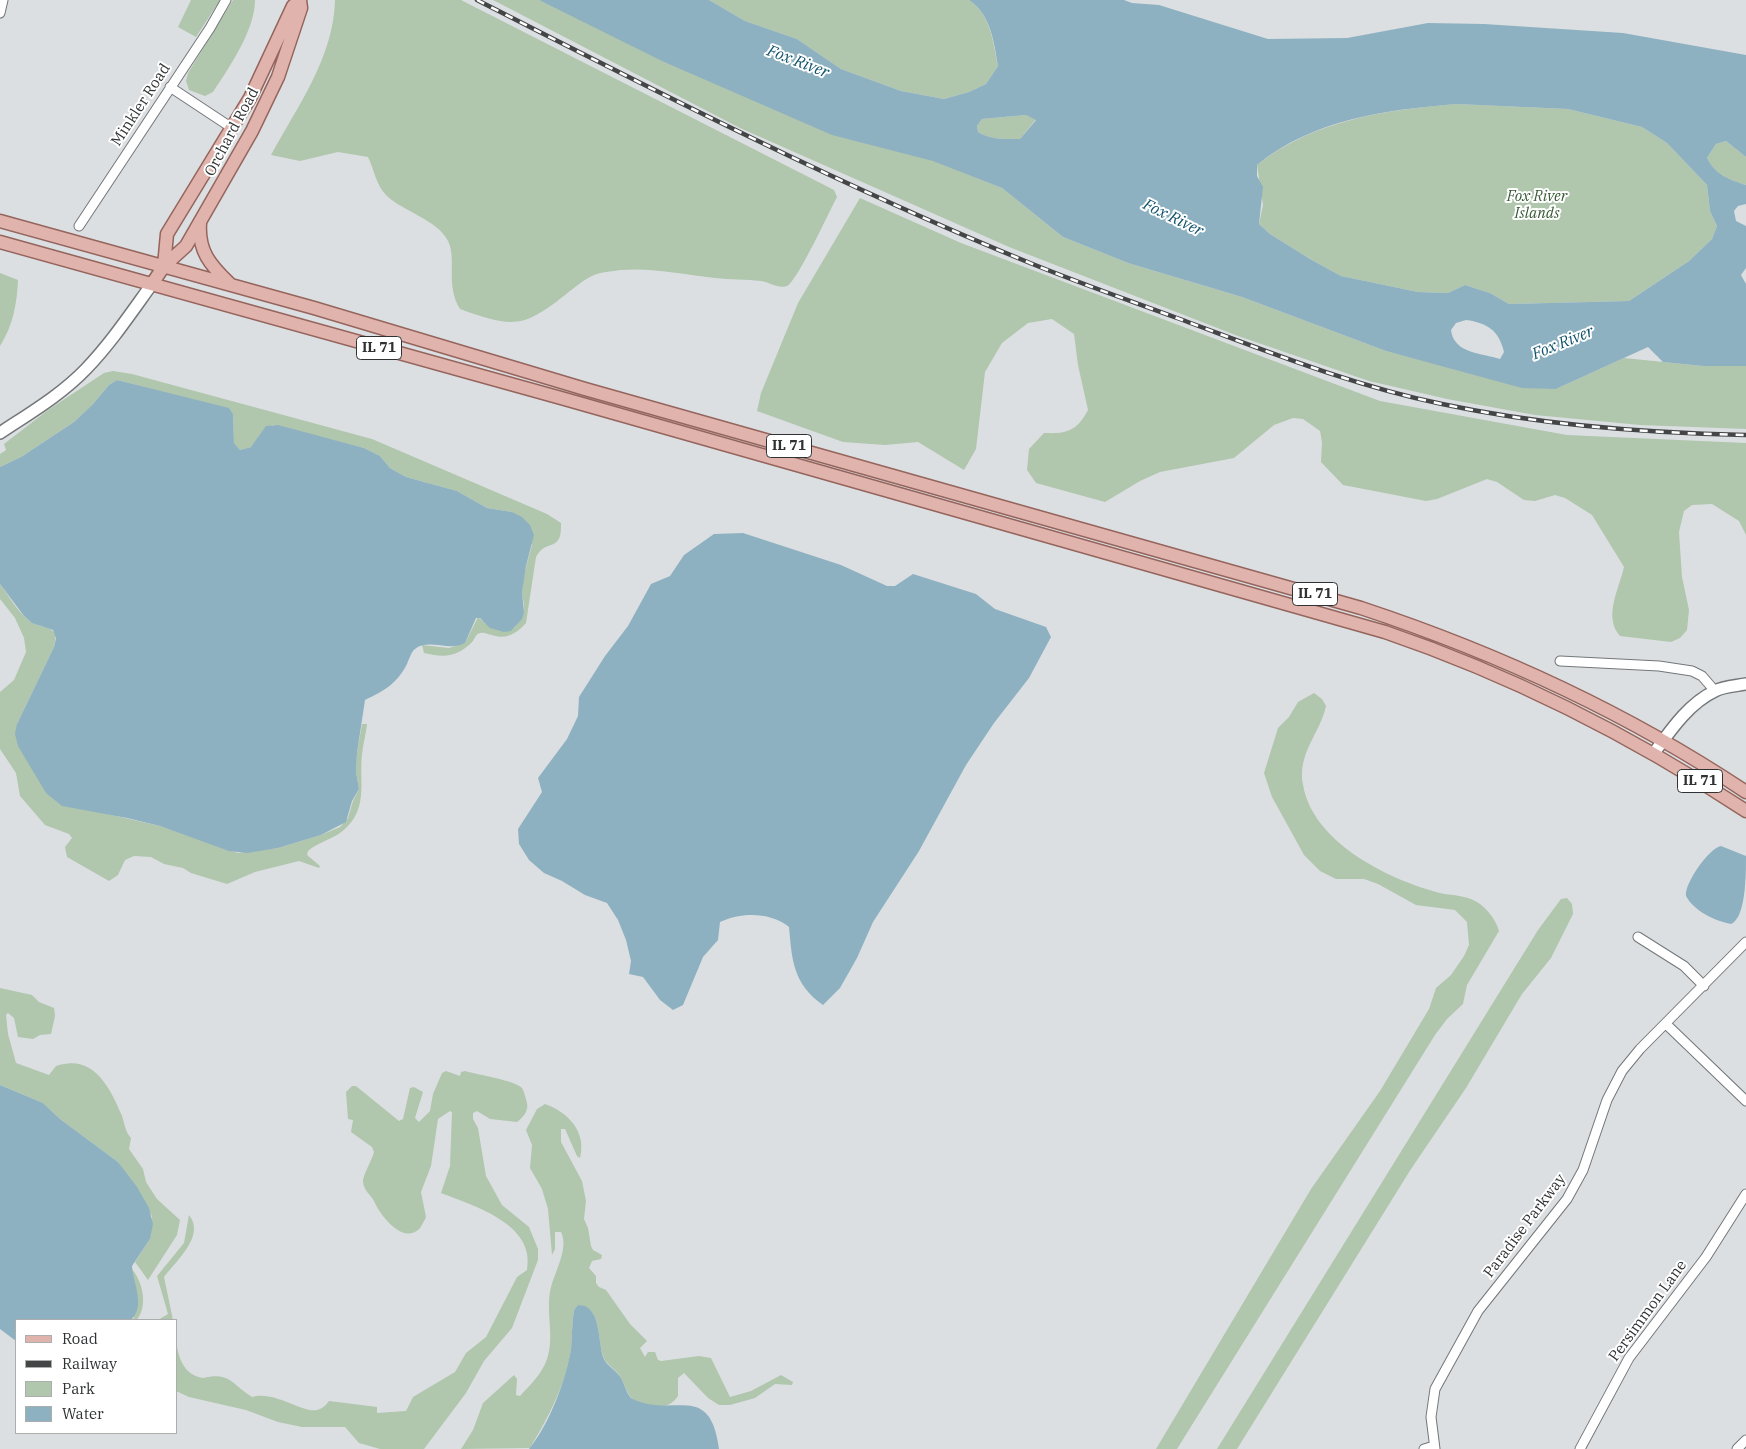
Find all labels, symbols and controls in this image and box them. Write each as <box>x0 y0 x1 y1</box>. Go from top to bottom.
water label: Fox River <box>764 41 832 83</box>
street label: Minkler Road <box>108 60 174 150</box>
street label: Orchard Road <box>201 85 263 179</box>
park label: Fox River Islands <box>1507 188 1567 223</box>
water label: Fox River <box>1140 195 1206 241</box>
water label: Fox River <box>1529 322 1597 364</box>
road number: IL 71 <box>356 336 402 359</box>
road number: IL 71 <box>766 434 812 458</box>
road number: IL 71 <box>1292 582 1338 606</box>
road number: IL 71 <box>1678 769 1722 792</box>
street label: Paradise Parkway <box>1480 1171 1570 1281</box>
street label: Persimmon Lane <box>1605 1257 1691 1365</box>
legend <box>15 1319 178 1434</box>
text: Road <box>62 1329 98 1348</box>
text: Railway <box>62 1354 117 1373</box>
text: Park <box>62 1379 95 1398</box>
text: Water <box>62 1404 104 1423</box>

